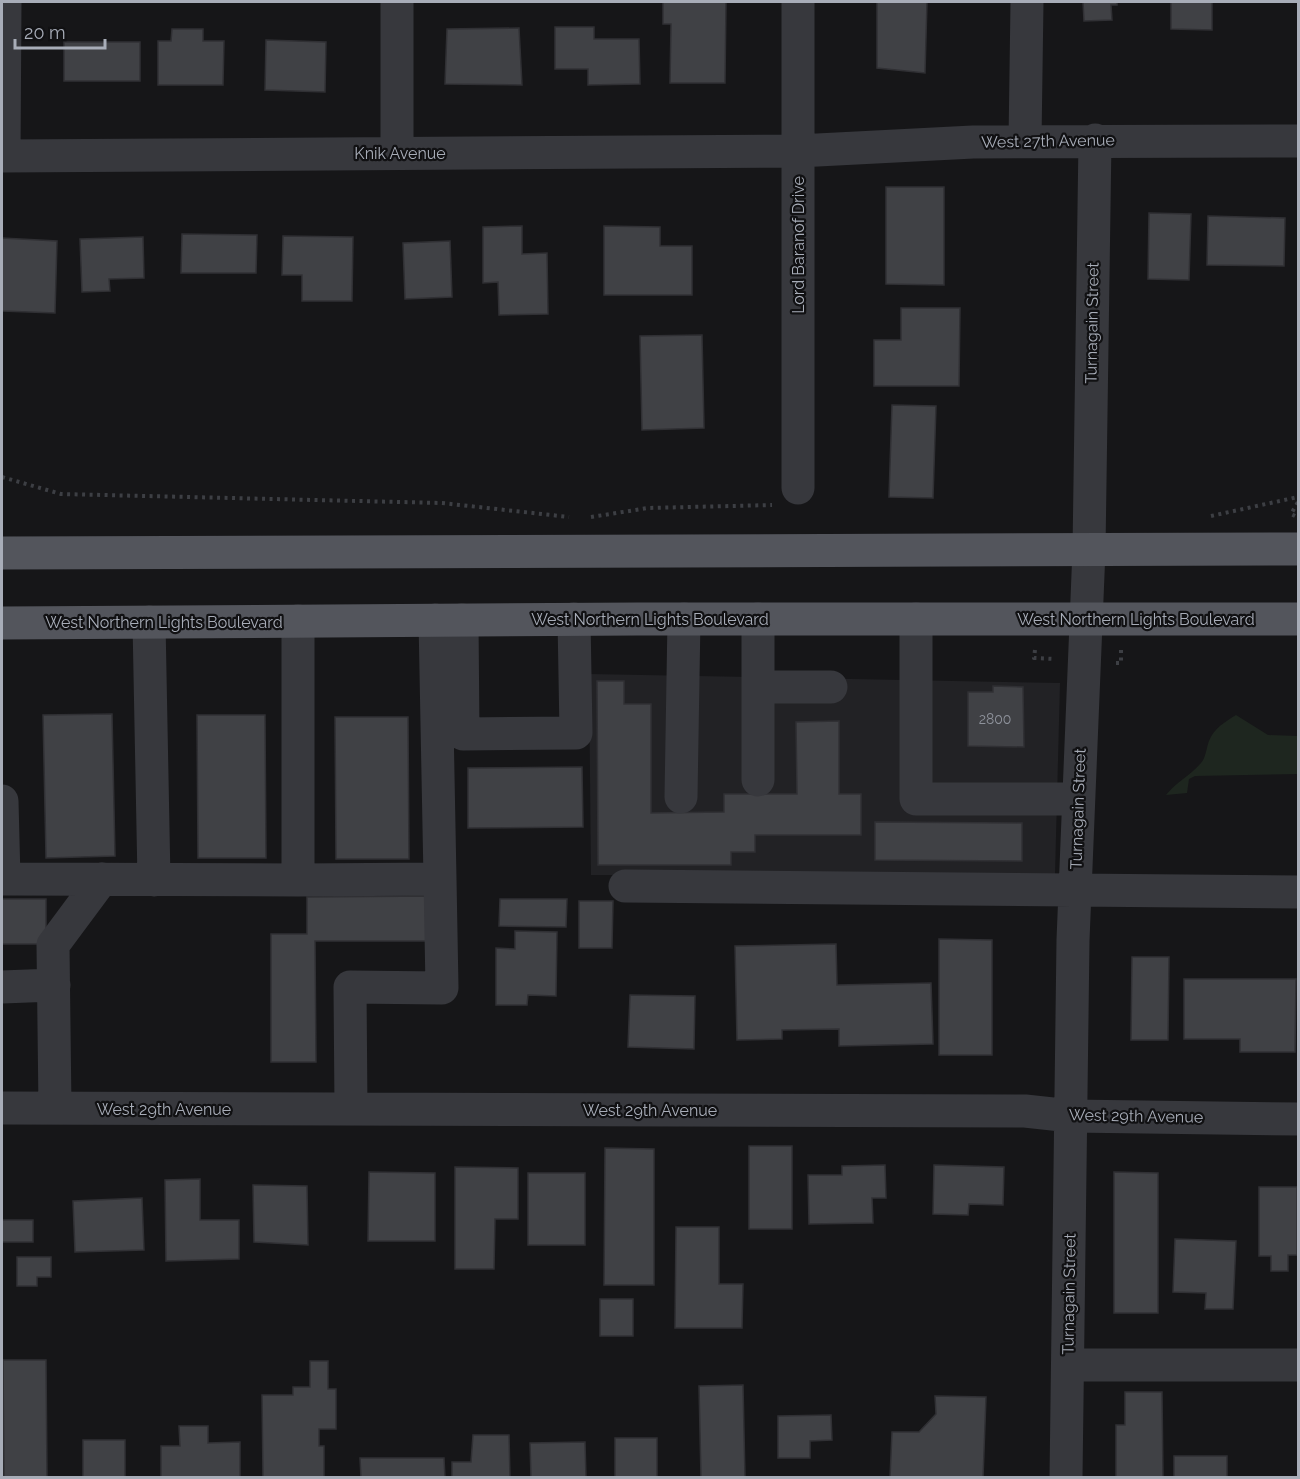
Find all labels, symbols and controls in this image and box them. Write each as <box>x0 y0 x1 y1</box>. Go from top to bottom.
scale bar <box>15 12 105 50</box>
text: 20 m <box>24 22 66 43</box>
street label: West 27th Avenue <box>981 130 1115 152</box>
street label: Knik Avenue <box>354 144 446 163</box>
street label: Lord Baranof Drive <box>789 176 808 314</box>
street label: Turnagain Street <box>1081 261 1103 384</box>
street label: West Northern Lights Boulevard <box>531 610 769 629</box>
street label: West Northern Lights Boulevard <box>1017 610 1255 629</box>
street label: West Northern Lights Boulevard <box>45 613 283 632</box>
house number: 2800 <box>979 711 1011 727</box>
street label: Turnagain Street <box>1066 747 1090 870</box>
street label: West 29th Avenue <box>97 1100 231 1119</box>
street label: West 29th Avenue <box>583 1101 717 1120</box>
street label: West 29th Avenue <box>1069 1105 1203 1127</box>
street label: Turnagain Street <box>1058 1232 1080 1355</box>

